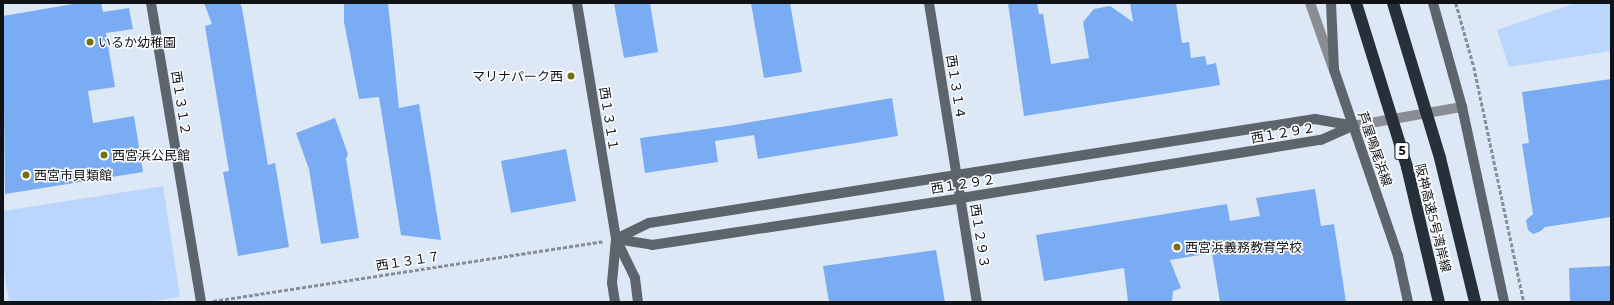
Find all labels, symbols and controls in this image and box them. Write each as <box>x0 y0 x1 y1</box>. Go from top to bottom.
place label: いるか幼稚園 <box>98 34 176 50</box>
marker: いるか幼稚園 <box>85 37 95 47</box>
street label: 西１３１４ <box>943 54 969 120</box>
place label: マリナパーク西 <box>472 68 563 84</box>
street label: 西１３１２ <box>168 70 194 136</box>
marker: マリナパーク西 <box>566 71 576 81</box>
street label: 西１３１１ <box>596 86 622 152</box>
street label: 芦屋鳴尾浜線 <box>1355 110 1395 188</box>
street label: 西１２９２ <box>1250 120 1316 146</box>
road number: 5 <box>1394 141 1410 161</box>
place label: 西宮浜公民館 <box>112 147 190 163</box>
marker: 西宮浜公民館 <box>99 150 109 160</box>
street label: 阪神高速5号湾岸線 <box>1412 162 1454 274</box>
place label: 西宮市貝類館 <box>34 167 112 183</box>
marker: 西宮市貝類館 <box>21 170 31 180</box>
street label: 西１２９２ <box>930 171 996 197</box>
street label: 西１２９３ <box>967 203 993 269</box>
place label: 西宮浜義務教育学校 <box>1185 239 1302 255</box>
marker: 西宮浜義務教育学校 <box>1172 242 1182 252</box>
street label: 西１３１７ <box>375 248 441 274</box>

